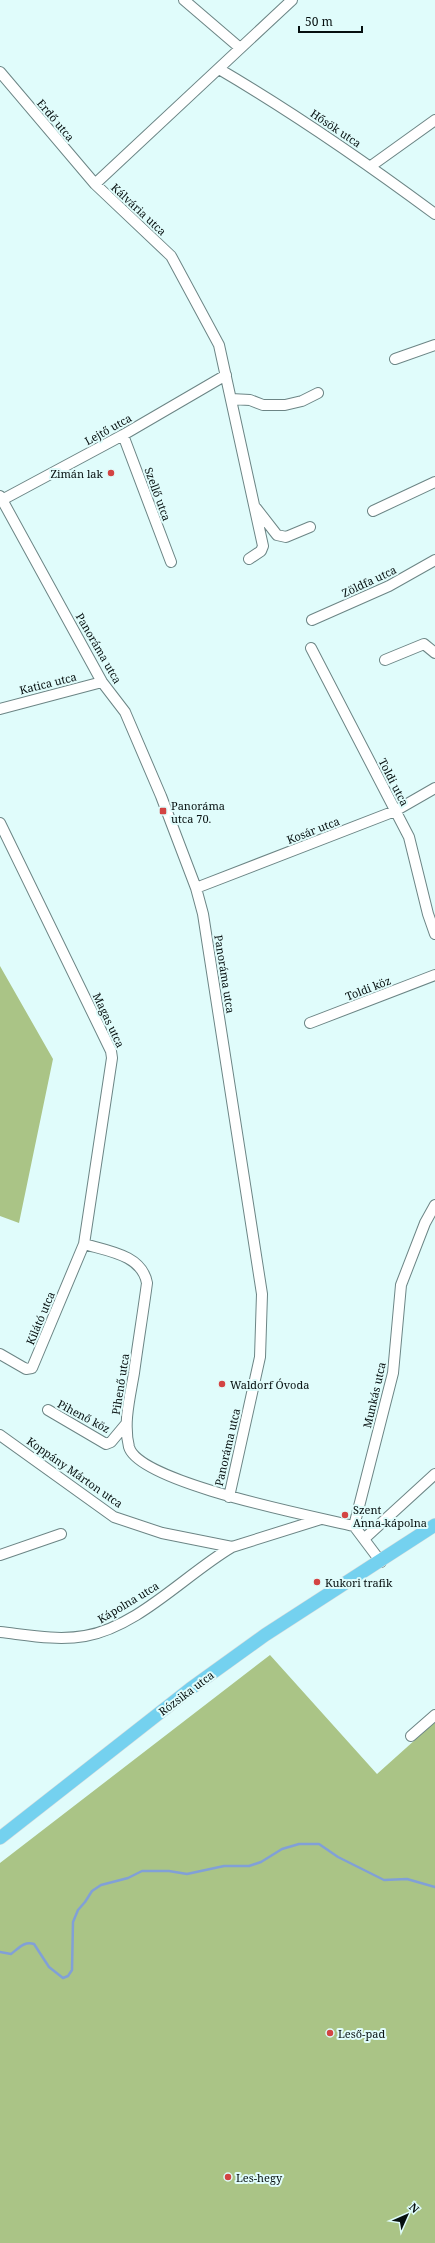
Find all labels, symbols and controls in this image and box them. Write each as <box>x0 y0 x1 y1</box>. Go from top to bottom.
scale bar <box>299 8 362 34</box>
text: 50 m <box>305 13 333 30</box>
street label: Erdő utca <box>34 96 78 144</box>
street label: Hősök utca <box>308 106 364 150</box>
street label: Kálvária utca <box>108 180 170 238</box>
street label: Lejtő utca <box>82 410 134 448</box>
street label: Szellő utca <box>141 465 175 523</box>
place label: Zimán lak <box>50 466 104 481</box>
marker: Zimán lak <box>106 468 116 478</box>
street label: Zöldfa utca <box>339 562 399 600</box>
street label: Panoráma utca <box>73 610 125 686</box>
street label: Katica utca <box>18 669 78 697</box>
street label: Toldi utca <box>376 756 412 808</box>
place label: Panoráma utca 70. <box>171 798 225 826</box>
marker: Panoráma utca 70. <box>158 806 168 816</box>
street label: Kosár utca <box>284 813 342 847</box>
street label: Panoráma utca <box>211 934 239 1014</box>
street label: Toldi köz <box>343 973 393 1003</box>
street label: Magas utca <box>90 990 128 1050</box>
street label: Kilátó utca <box>22 1289 58 1347</box>
street label: Pihenő utca <box>108 1352 132 1416</box>
street label: Munkás utca <box>359 1361 389 1429</box>
place label: Waldorf Óvoda <box>230 1377 309 1392</box>
marker: Waldorf Óvoda <box>217 1379 227 1389</box>
street label: Pihenő köz <box>55 1396 113 1436</box>
street label: Panoráma utca <box>211 1407 243 1487</box>
street label: Koppány Márton utca <box>24 1433 126 1511</box>
place label: Szent Anna-kápolna <box>353 1502 427 1530</box>
marker: Szent Anna-kápolna <box>340 1510 350 1520</box>
place label: Kukori trafik <box>325 1575 393 1590</box>
marker: Kukori trafik <box>312 1577 322 1587</box>
street label: Kápolna utca <box>95 1578 161 1626</box>
street label: Rózsika utca <box>155 1667 217 1719</box>
place label: Leső-pad <box>338 2026 385 2041</box>
marker: Leső-pad <box>325 2028 335 2038</box>
place label: Les-hegy <box>236 2170 283 2185</box>
marker: Les-hegy <box>223 2172 233 2182</box>
north arrow <box>387 2195 427 2235</box>
text: N <box>406 2199 423 2216</box>

